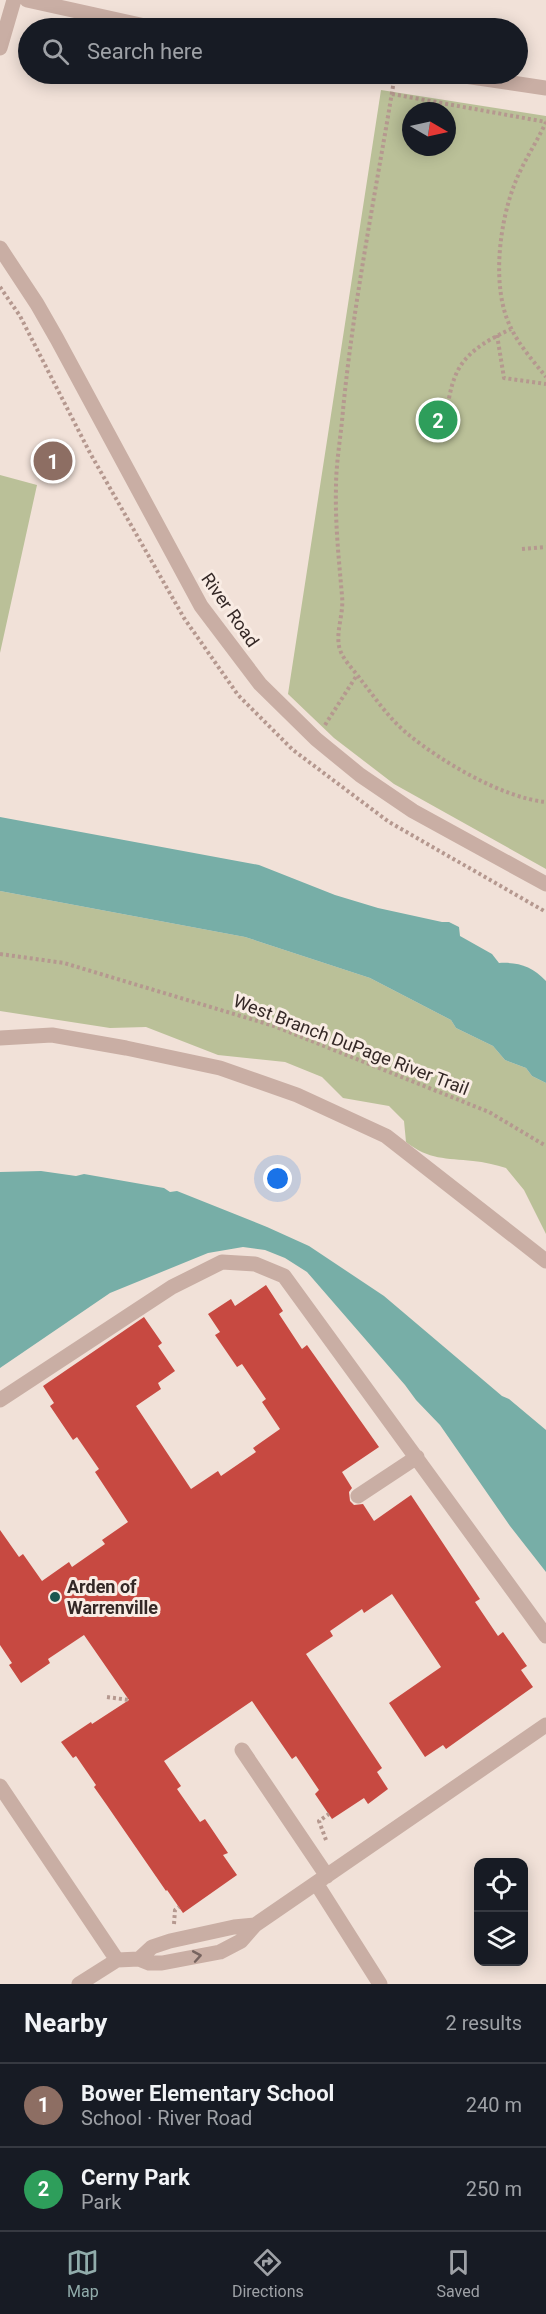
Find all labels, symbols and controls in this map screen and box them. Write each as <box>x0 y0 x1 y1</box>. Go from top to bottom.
search box <box>18 18 528 84</box>
icon: search <box>39 35 72 68</box>
text: Search here <box>87 39 203 64</box>
north arrow <box>402 102 456 156</box>
pin: 2 <box>418 398 458 442</box>
pin: 1 <box>34 438 72 484</box>
street label: River Road <box>197 569 264 651</box>
street label: West Branch DuPage River Trail <box>230 990 472 1099</box>
your location <box>263 1164 292 1193</box>
place label: Arden of Warrenville <box>67 1576 158 1618</box>
marker: Arden of Warrenville <box>48 1590 62 1604</box>
map controls <box>474 1858 528 1966</box>
button: locate <box>474 1858 528 1912</box>
button: layers <box>474 1912 528 1966</box>
one-way arrow <box>191 1950 201 1963</box>
text: Nearby <box>24 2008 107 2038</box>
text: 2 results <box>446 2011 522 2035</box>
text: Bower Elementary School <box>81 2081 334 2106</box>
text: 1 <box>38 2093 49 2117</box>
text: 240 m <box>466 2093 522 2117</box>
text: School · River Road <box>81 2106 252 2130</box>
text: Cerny Park <box>81 2165 190 2190</box>
text: 2 <box>38 2177 49 2201</box>
text: 250 m <box>466 2177 522 2201</box>
text: Park <box>81 2190 121 2214</box>
tab: Map <box>66 2246 99 2301</box>
tab: Directions <box>232 2246 304 2301</box>
tab: Saved <box>436 2246 480 2301</box>

